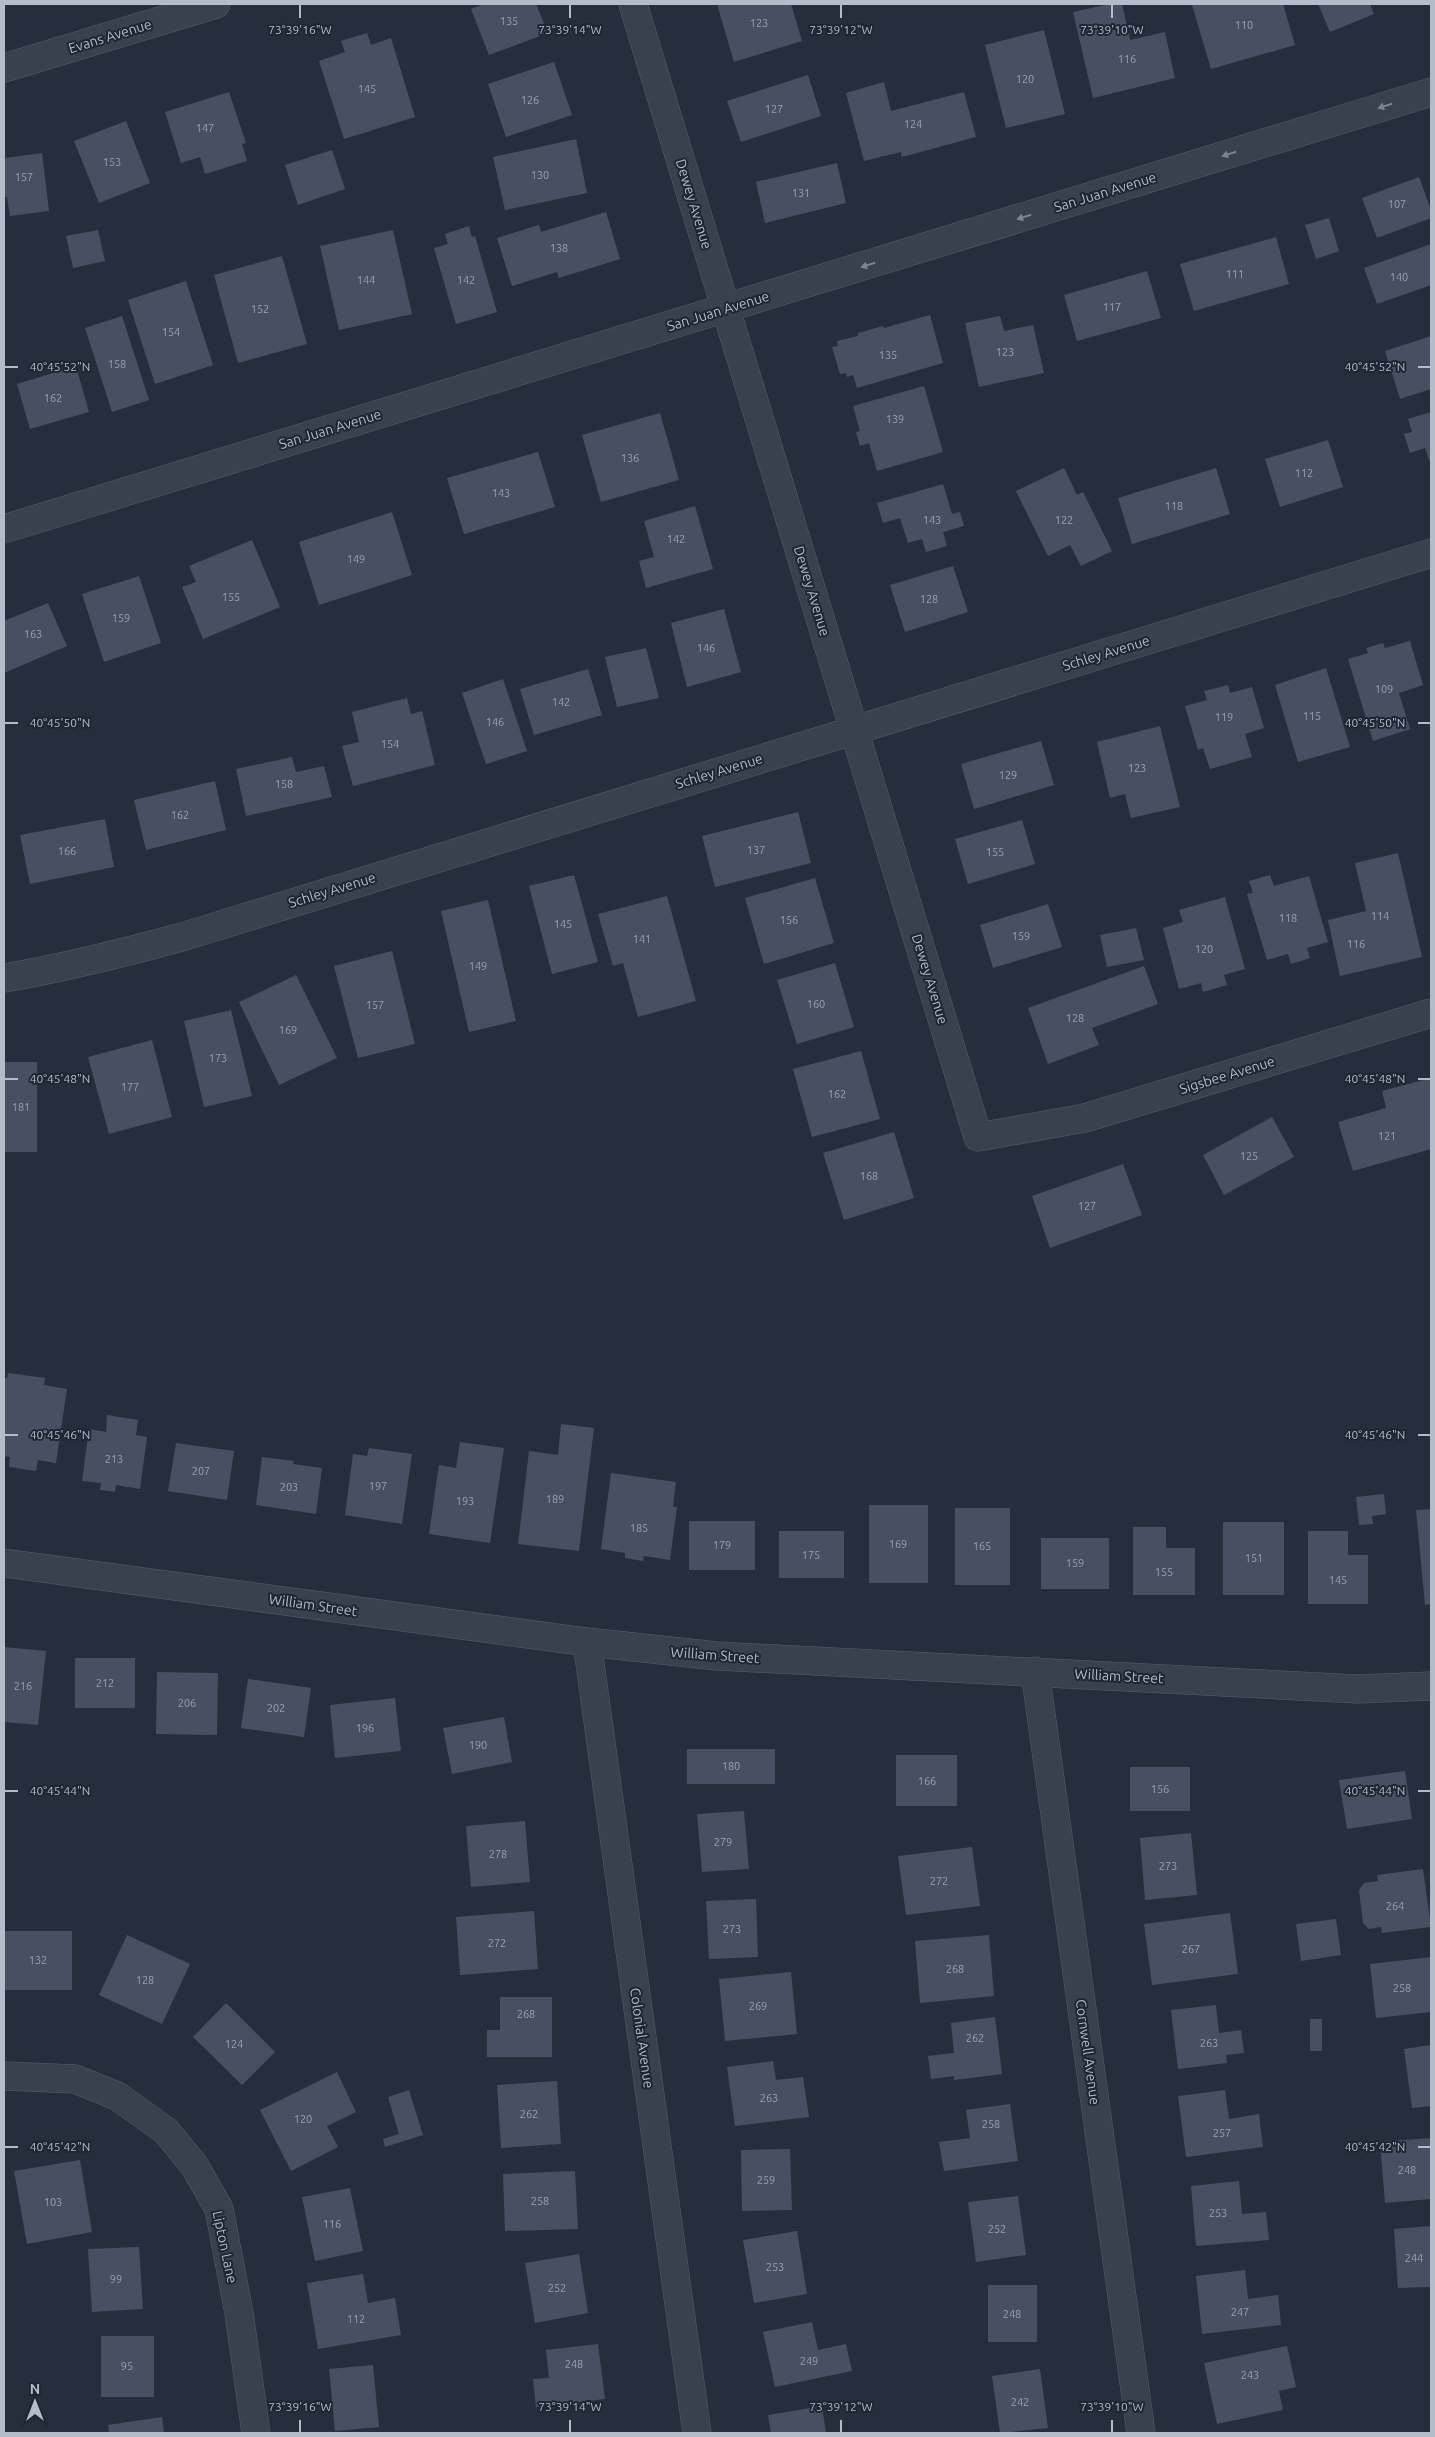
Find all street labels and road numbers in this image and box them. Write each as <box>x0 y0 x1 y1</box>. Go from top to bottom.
street label: Evans Avenue <box>66 16 154 56</box>
street label: Dewey Avenue <box>673 157 715 251</box>
street label: San Juan Avenue <box>1052 169 1158 215</box>
street label: San Juan Avenue <box>665 288 771 334</box>
street label: San Juan Avenue <box>277 406 383 452</box>
street label: Dewey Avenue <box>791 544 833 638</box>
street label: Schley Avenue <box>1060 632 1152 674</box>
street label: Schley Avenue <box>673 750 765 792</box>
street label: Schley Avenue <box>286 869 378 911</box>
street label: Dewey Avenue <box>909 932 951 1026</box>
street label: Sigsbee Avenue <box>1177 1053 1277 1097</box>
street label: William Street <box>268 1591 359 1619</box>
street label: William Street <box>670 1644 760 1666</box>
street label: William Street <box>1074 1666 1164 1686</box>
street label: Colonial Avenue <box>627 1987 657 2089</box>
street label: Cornwell Avenue <box>1073 1998 1103 2106</box>
street label: Lipton Lane <box>210 2209 240 2285</box>

